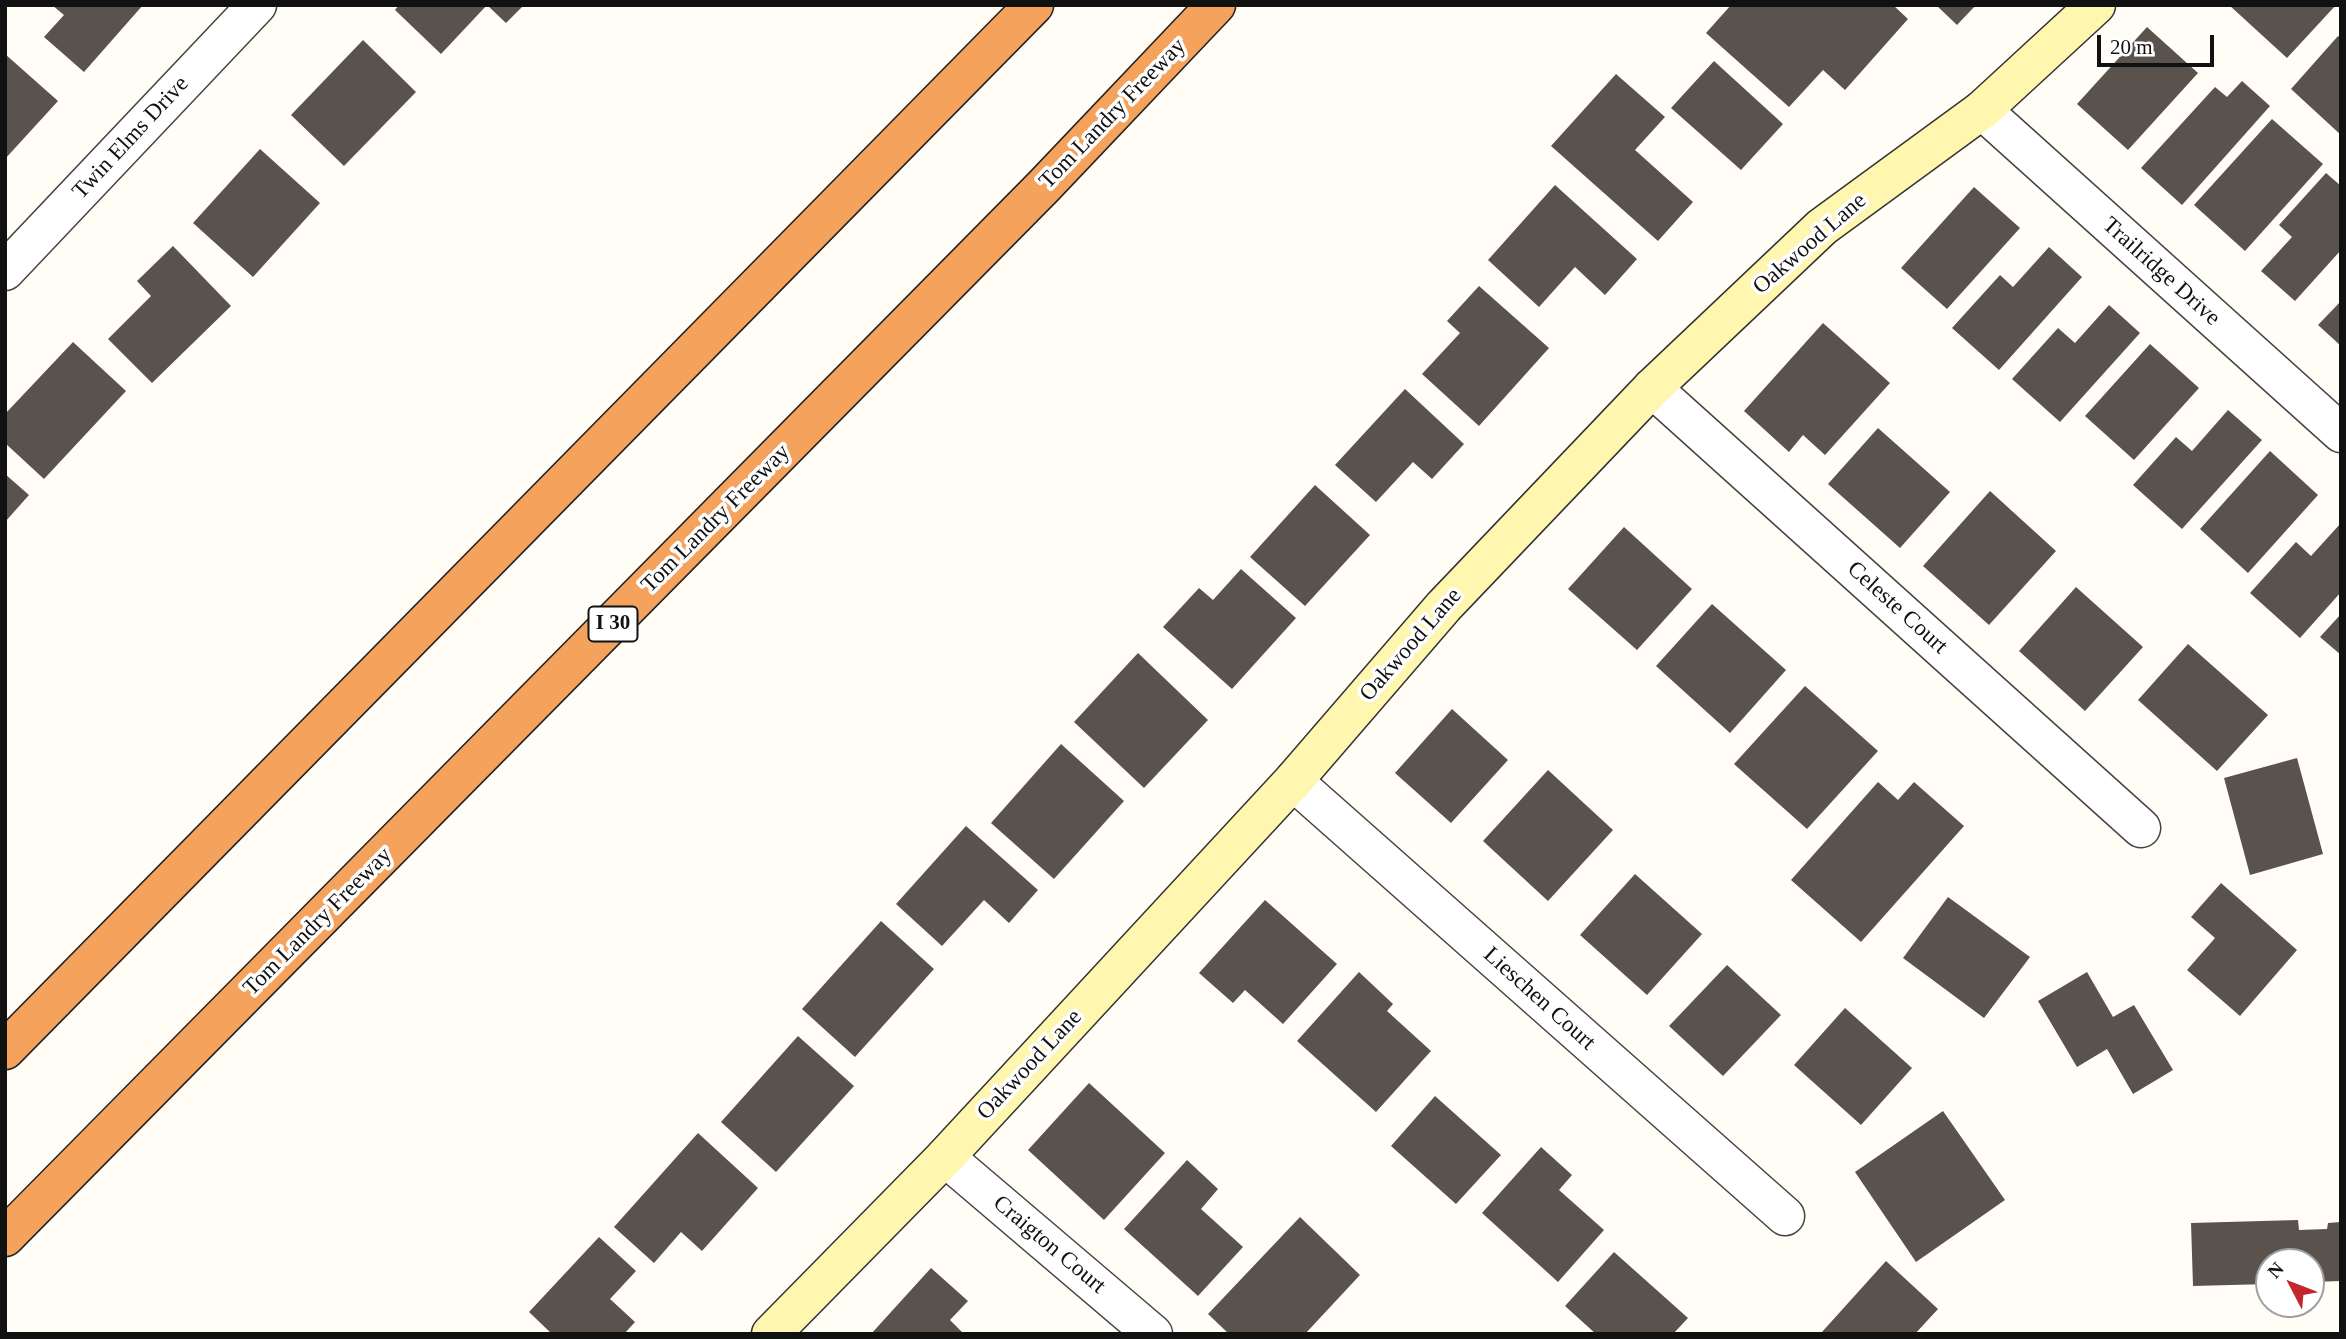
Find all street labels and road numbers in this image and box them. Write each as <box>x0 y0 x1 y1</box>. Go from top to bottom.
street label: Tom Landry Freeway <box>1034 33 1192 195</box>
street label: Twin Elms Drive <box>67 71 195 205</box>
street label: Oakwood Lane <box>1748 187 1872 301</box>
street label: Trailridge Drive <box>2096 212 2226 332</box>
street label: Tom Landry Freeway <box>636 439 796 599</box>
street label: Celeste Court <box>1841 556 1953 660</box>
street label: Oakwood Lane <box>1354 583 1468 707</box>
road number: I 30 <box>588 606 638 642</box>
street label: Tom Landry Freeway <box>238 842 398 1002</box>
street label: Lieschen Court <box>1477 942 1601 1056</box>
street label: Oakwood Lane <box>972 1004 1088 1126</box>
street label: Craigton Court <box>987 1190 1111 1300</box>

